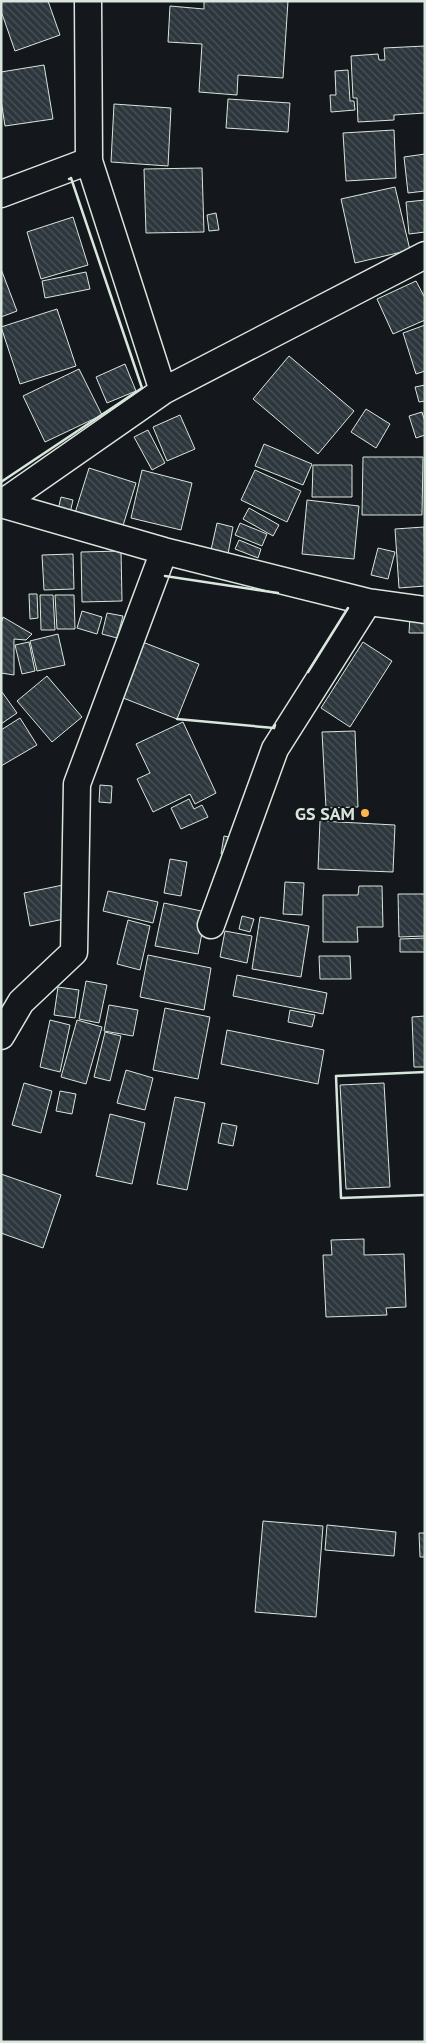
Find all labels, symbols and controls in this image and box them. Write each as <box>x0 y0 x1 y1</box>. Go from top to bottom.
place label: GS SAM <box>295 802 355 825</box>
marker: GS SAM <box>359 807 371 819</box>

